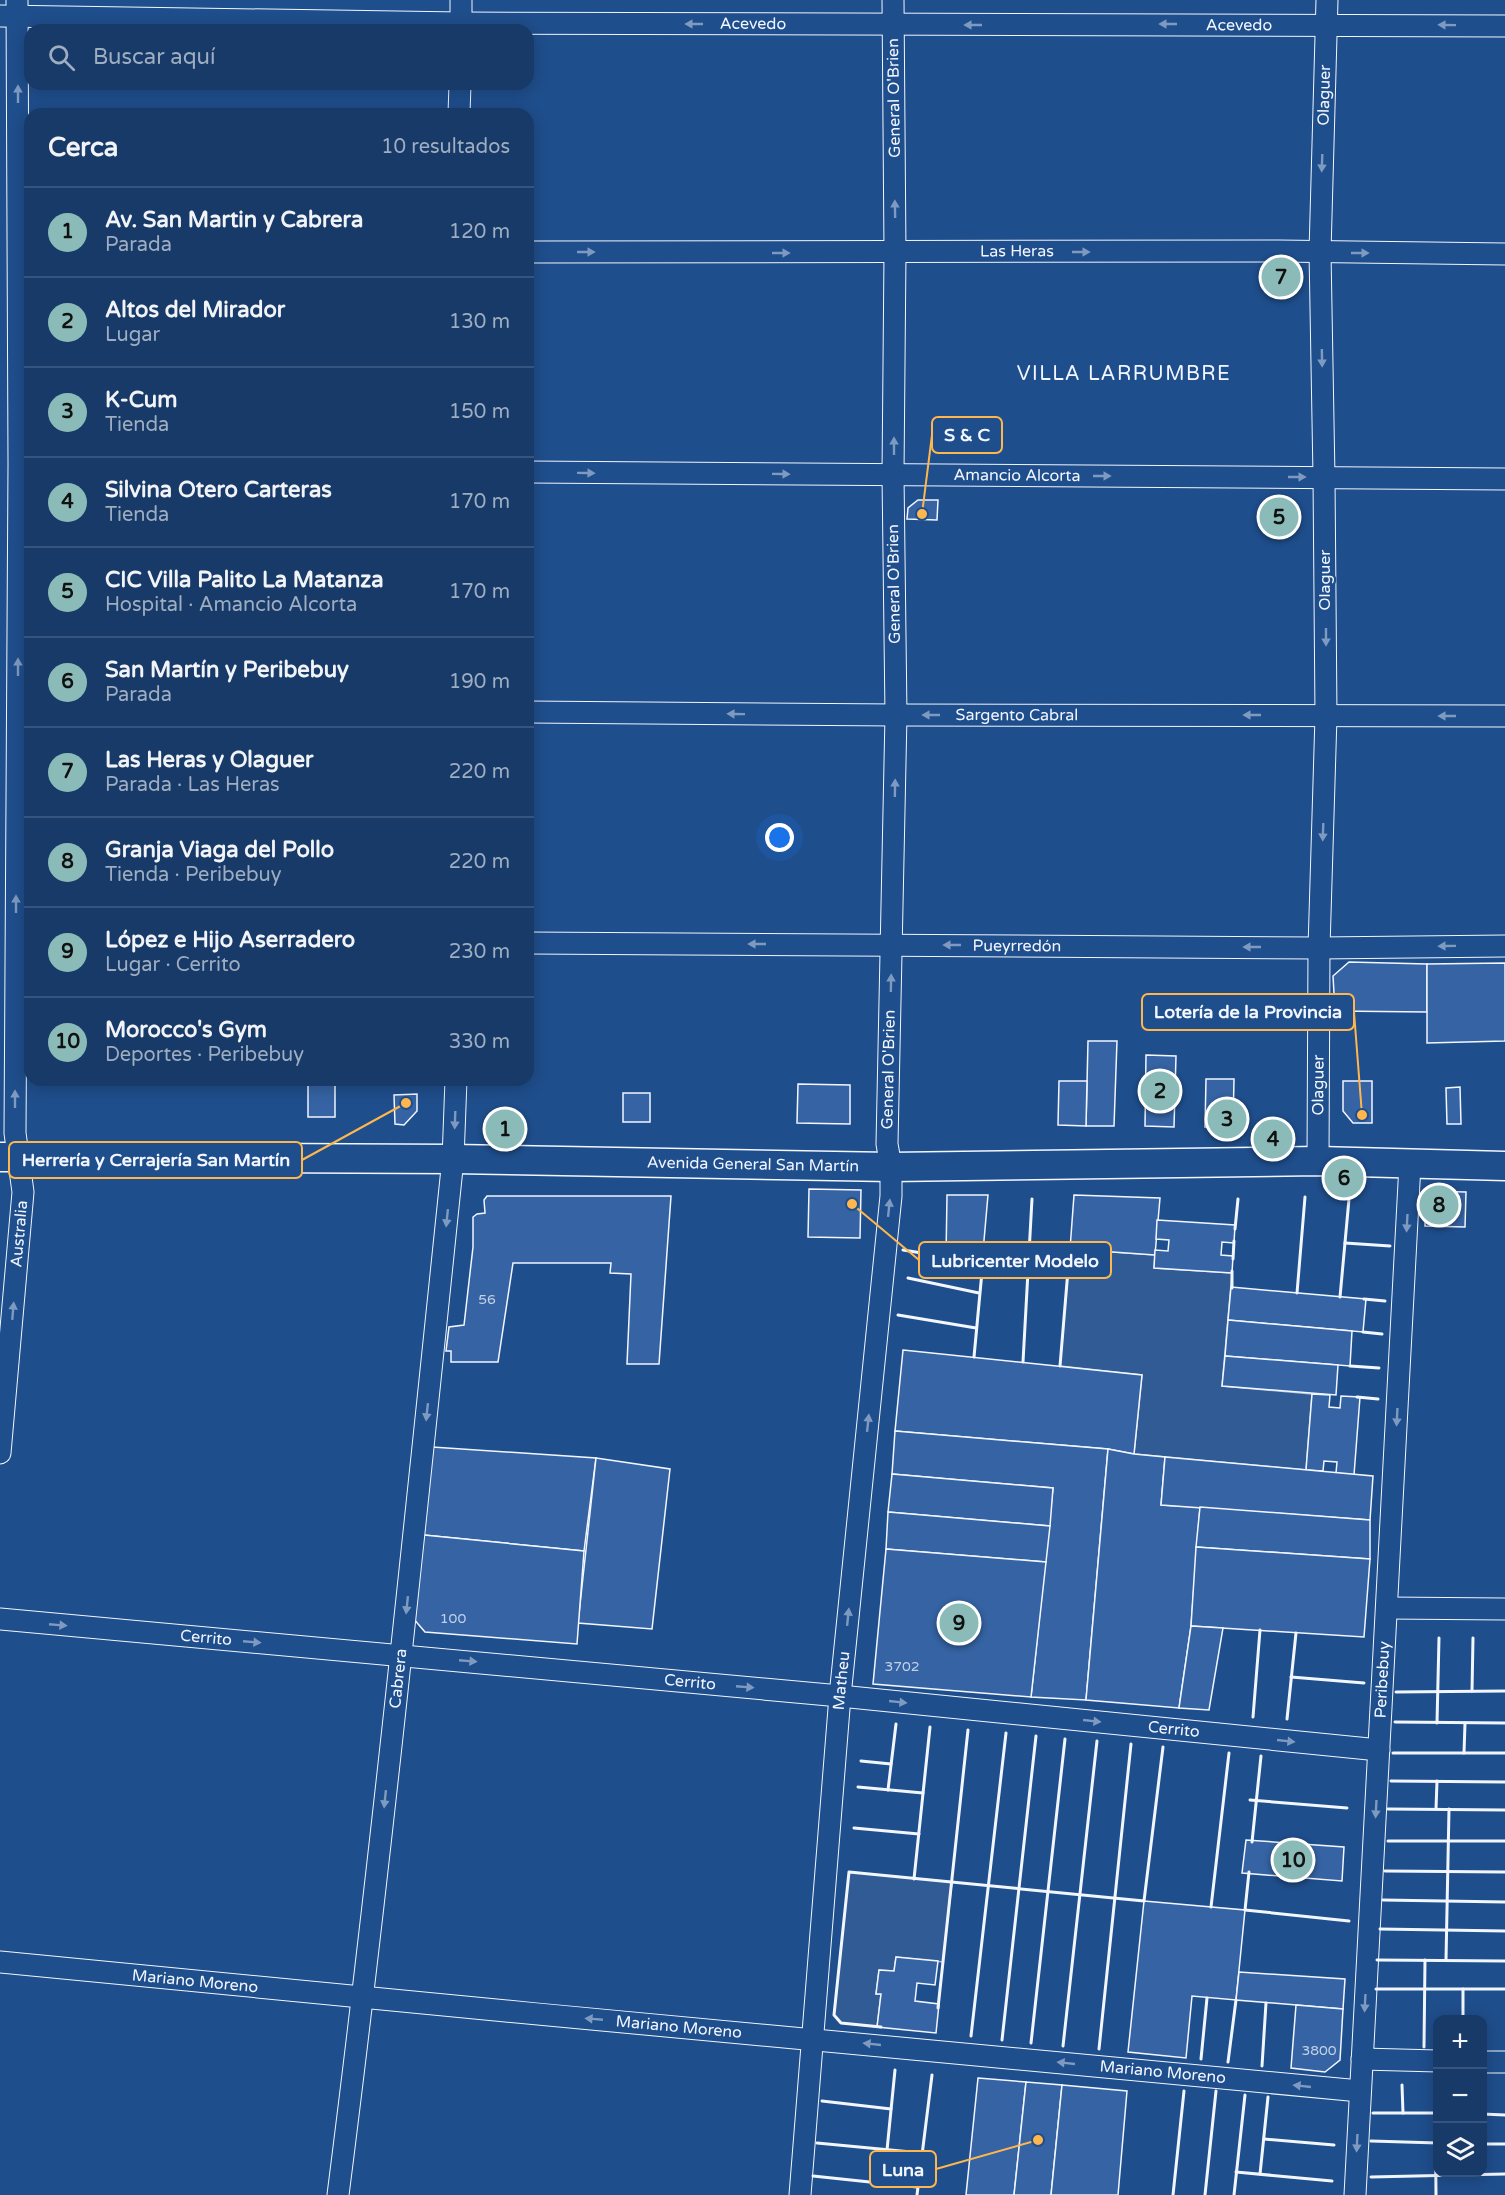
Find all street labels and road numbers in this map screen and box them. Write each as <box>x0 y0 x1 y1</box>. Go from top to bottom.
street label: Acevedo <box>720 14 786 34</box>
street label: Acevedo <box>1206 15 1272 35</box>
street label: General O'Brien <box>883 38 905 158</box>
street label: Olaguer <box>1314 64 1335 126</box>
street label: Las Heras <box>980 241 1054 261</box>
street label: Amancio Alcorta <box>953 465 1081 486</box>
street label: General O'Brien <box>883 524 905 644</box>
street label: Olaguer <box>1315 549 1335 610</box>
street label: Sargento Cabral <box>956 705 1078 725</box>
street label: Pueyrredón <box>973 936 1061 956</box>
street label: General O'Brien <box>877 1009 900 1130</box>
street label: Olaguer <box>1308 1054 1329 1116</box>
street label: Avenida General San Martín <box>647 1153 859 1176</box>
street label: Australia <box>6 1199 32 1268</box>
street label: Cerrito <box>179 1626 233 1650</box>
street label: Peribebuy <box>1370 1640 1395 1719</box>
street label: Cabrera <box>385 1647 412 1710</box>
street label: Matheu <box>829 1650 855 1711</box>
street label: Cerrito <box>663 1670 717 1695</box>
street label: Cerrito <box>1147 1717 1201 1742</box>
street label: Mariano Moreno <box>131 1965 259 1997</box>
street label: Mariano Moreno <box>615 2011 743 2043</box>
street label: Mariano Moreno <box>1099 2056 1227 2088</box>

